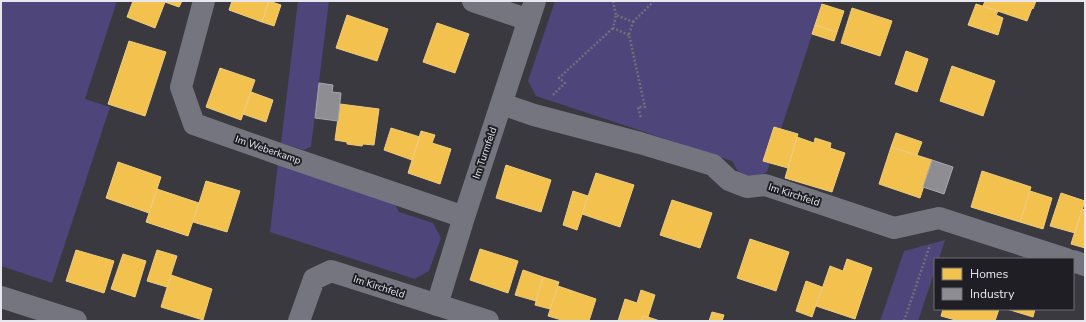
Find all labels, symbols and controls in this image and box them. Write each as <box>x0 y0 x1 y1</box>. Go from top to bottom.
street label: Im Turmfeld <box>470 125 500 181</box>
street label: Im Weberkamp <box>233 132 303 168</box>
street label: Im Kirchfeld <box>766 180 822 210</box>
legend <box>934 258 1074 310</box>
text: Homes <box>970 266 1008 282</box>
street label: Im Kirchfeld <box>351 272 407 302</box>
text: Industry <box>970 286 1015 302</box>

